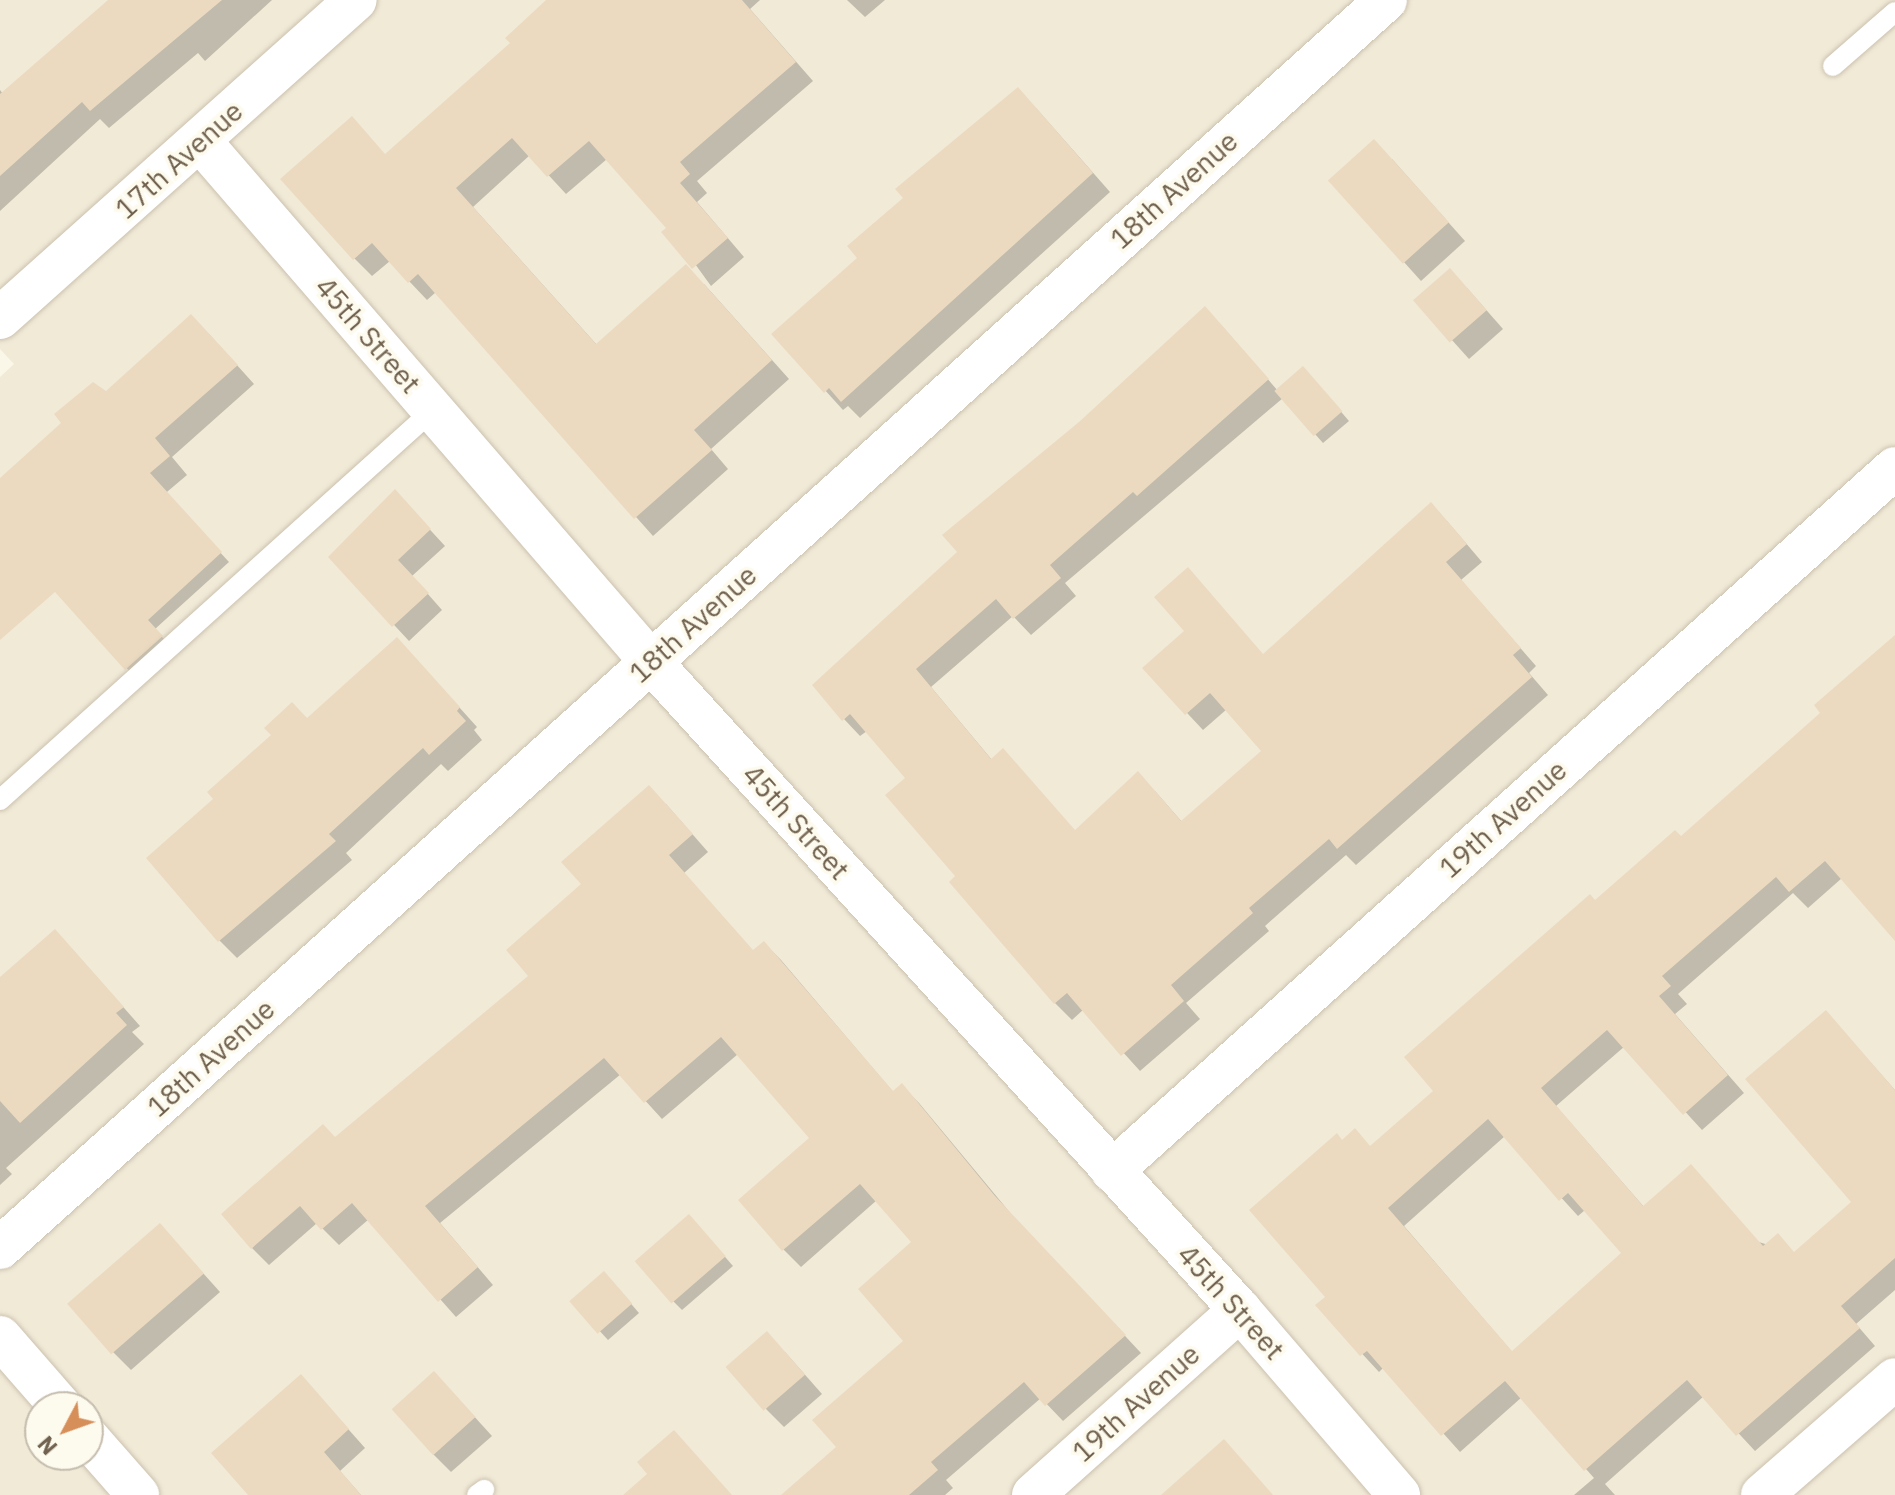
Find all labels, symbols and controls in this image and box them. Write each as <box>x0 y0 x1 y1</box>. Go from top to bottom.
street label: 17th Avenue <box>109 94 249 226</box>
street label: 18th Avenue <box>1104 124 1244 256</box>
street label: 45th Street <box>308 270 428 400</box>
street label: 18th Avenue <box>623 558 763 690</box>
street label: 19th Avenue <box>1433 753 1573 885</box>
street label: 45th Street <box>736 758 856 886</box>
street label: 18th Avenue <box>141 992 281 1124</box>
street label: 45th Street <box>1171 1238 1291 1366</box>
street label: 19th Avenue <box>1066 1337 1206 1469</box>
north arrow <box>24 1391 104 1471</box>
text: N <box>31 1430 63 1461</box>

